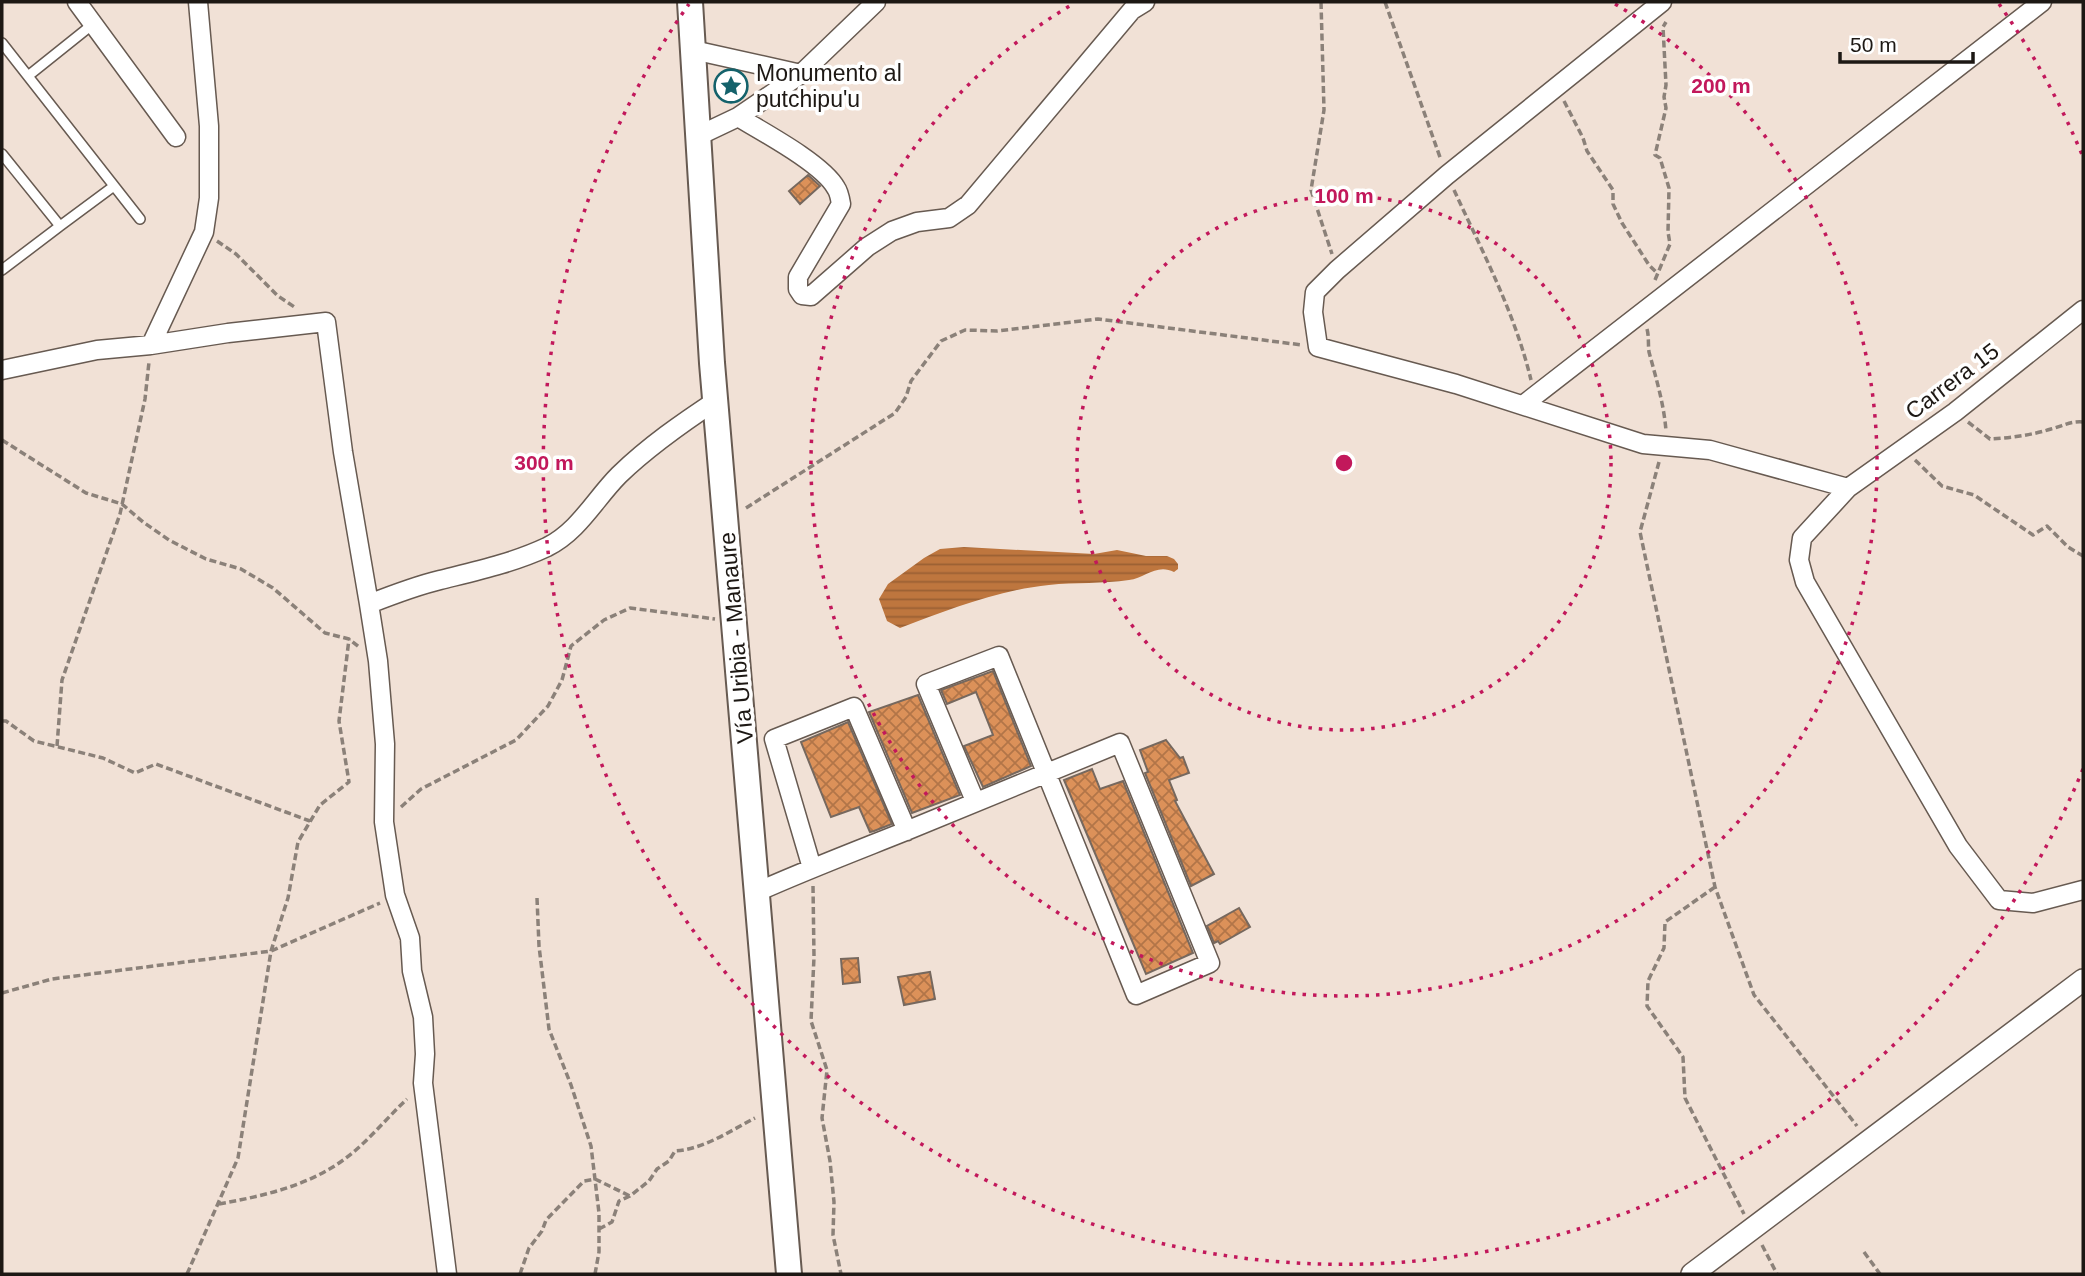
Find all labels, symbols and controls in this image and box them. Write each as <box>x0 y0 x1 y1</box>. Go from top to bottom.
scale bar <box>1840 21 1973 65</box>
text: 50 m <box>1850 33 1897 56</box>
place label: Monumento al putchipu'u <box>756 60 902 112</box>
place icon: Monumento al putchipu'u <box>712 67 750 105</box>
text: 200 m <box>1691 74 1751 97</box>
text: 100 m <box>1314 184 1374 207</box>
street label: Carrera 15 <box>1900 338 2004 424</box>
text: 300 m <box>514 451 574 474</box>
centre of rings <box>1332 451 1356 475</box>
street label: Vía Uribia - Manaure <box>714 531 758 745</box>

